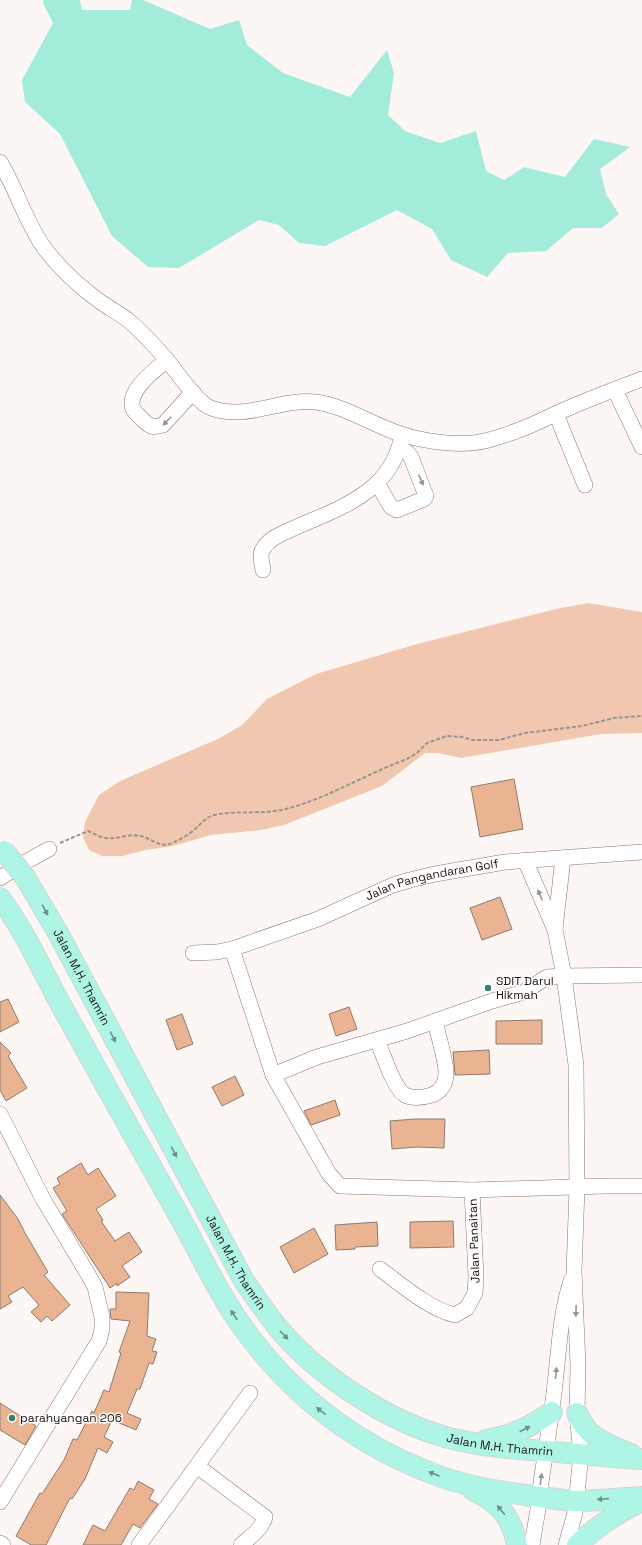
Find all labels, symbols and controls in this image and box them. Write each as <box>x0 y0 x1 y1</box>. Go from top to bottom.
one-way arrow <box>162 416 171 426</box>
one-way arrow <box>418 474 424 486</box>
street label: Jalan Pangandaran Golf <box>363 855 500 904</box>
one-way arrow <box>537 890 543 901</box>
one-way arrow <box>42 904 49 916</box>
street label: Jalan M.H. Thamrin <box>49 926 114 1028</box>
place label: SDIT Darul Hikmah <box>496 973 554 1003</box>
marker: SDIT Darul Hikmah <box>483 983 493 993</box>
one-way arrow <box>110 1032 116 1043</box>
one-way arrow <box>171 1146 178 1158</box>
street label: Jalan Panaitan <box>465 1198 483 1284</box>
street label: Jalan M.H. Thamrin <box>202 1212 269 1313</box>
one-way arrow <box>572 1305 579 1317</box>
one-way arrow <box>231 1309 238 1321</box>
one-way arrow <box>279 1330 289 1340</box>
one-way arrow <box>553 1367 559 1379</box>
one-way arrow <box>316 1406 327 1415</box>
place label: parahyangan 206 <box>20 1410 122 1426</box>
marker: parahyangan 206 <box>7 1413 17 1423</box>
one-way arrow <box>519 1425 531 1432</box>
street label: Jalan M.H. Thamrin <box>445 1430 554 1460</box>
one-way arrow <box>428 1471 440 1477</box>
one-way arrow <box>538 1473 544 1485</box>
one-way arrow <box>597 1496 609 1503</box>
one-way arrow <box>497 1505 506 1516</box>

